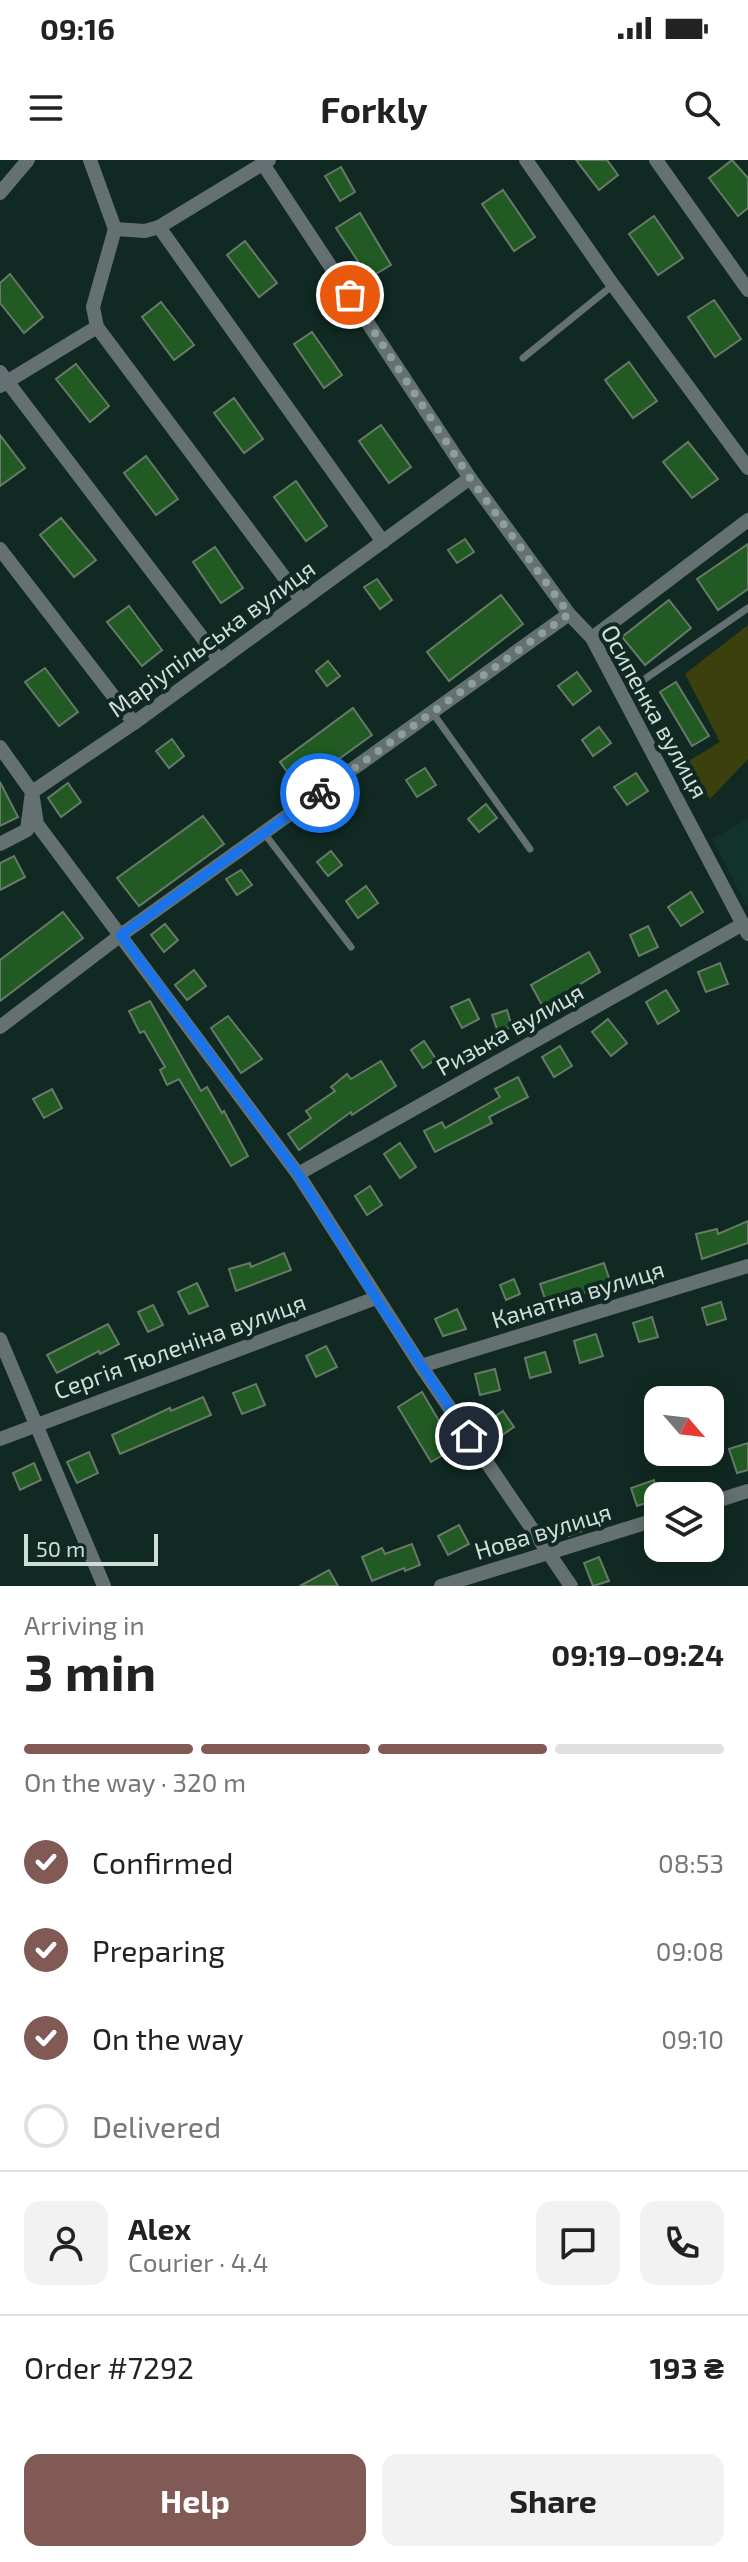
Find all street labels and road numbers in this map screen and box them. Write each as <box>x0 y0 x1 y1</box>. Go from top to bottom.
street label: Маріупільська вулиця <box>102 553 321 723</box>
street label: Осипенка вулиця <box>595 619 715 804</box>
street label: Ризька вулиця <box>431 976 588 1082</box>
street label: Канатна вулиця <box>488 1254 668 1335</box>
street label: Сергія Тюленіна вулиця <box>50 1286 310 1406</box>
street label: Нова вулиця <box>471 1496 615 1566</box>

